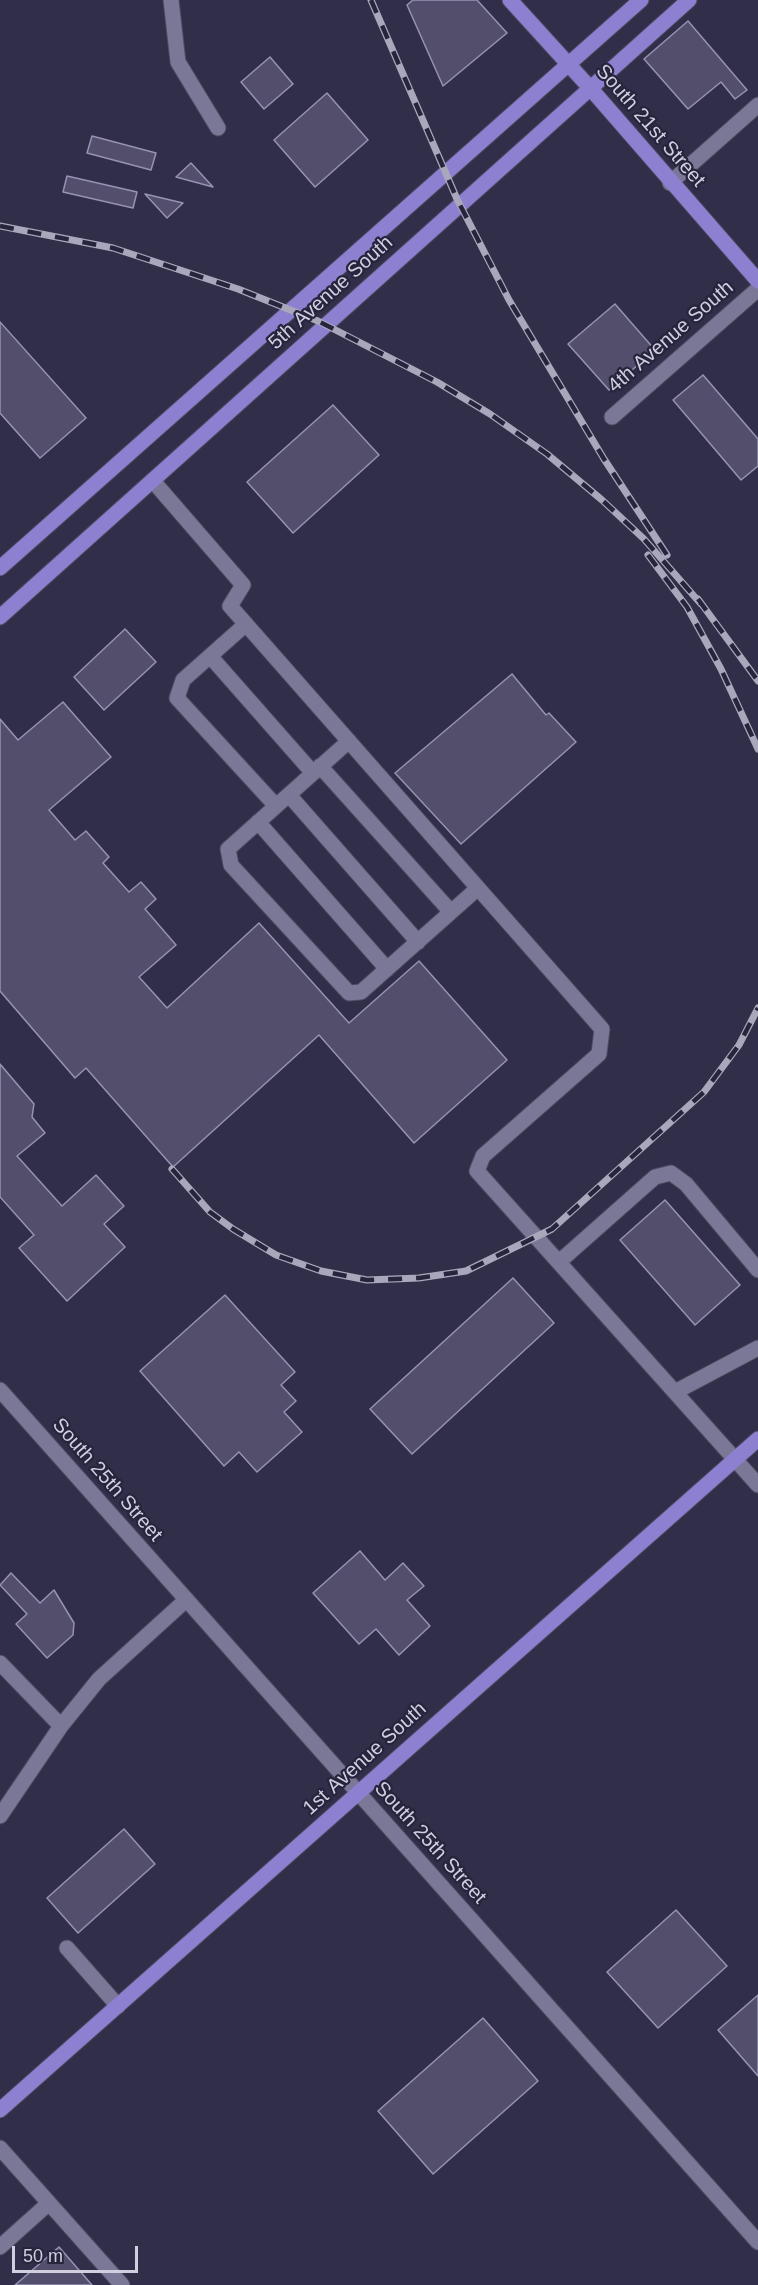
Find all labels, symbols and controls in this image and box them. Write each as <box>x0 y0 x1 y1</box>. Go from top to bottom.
street label: South 21st Street <box>590 60 710 192</box>
street label: 5th Avenue South <box>264 231 398 355</box>
street label: 4th Avenue South <box>603 276 739 398</box>
street label: South 25th Street <box>47 1413 167 1547</box>
street label: 1st Avenue South <box>298 1697 432 1821</box>
street label: South 25th Street <box>369 1777 491 1909</box>
scale bar <box>15 2234 141 2272</box>
text: 50 m <box>23 2246 63 2266</box>

